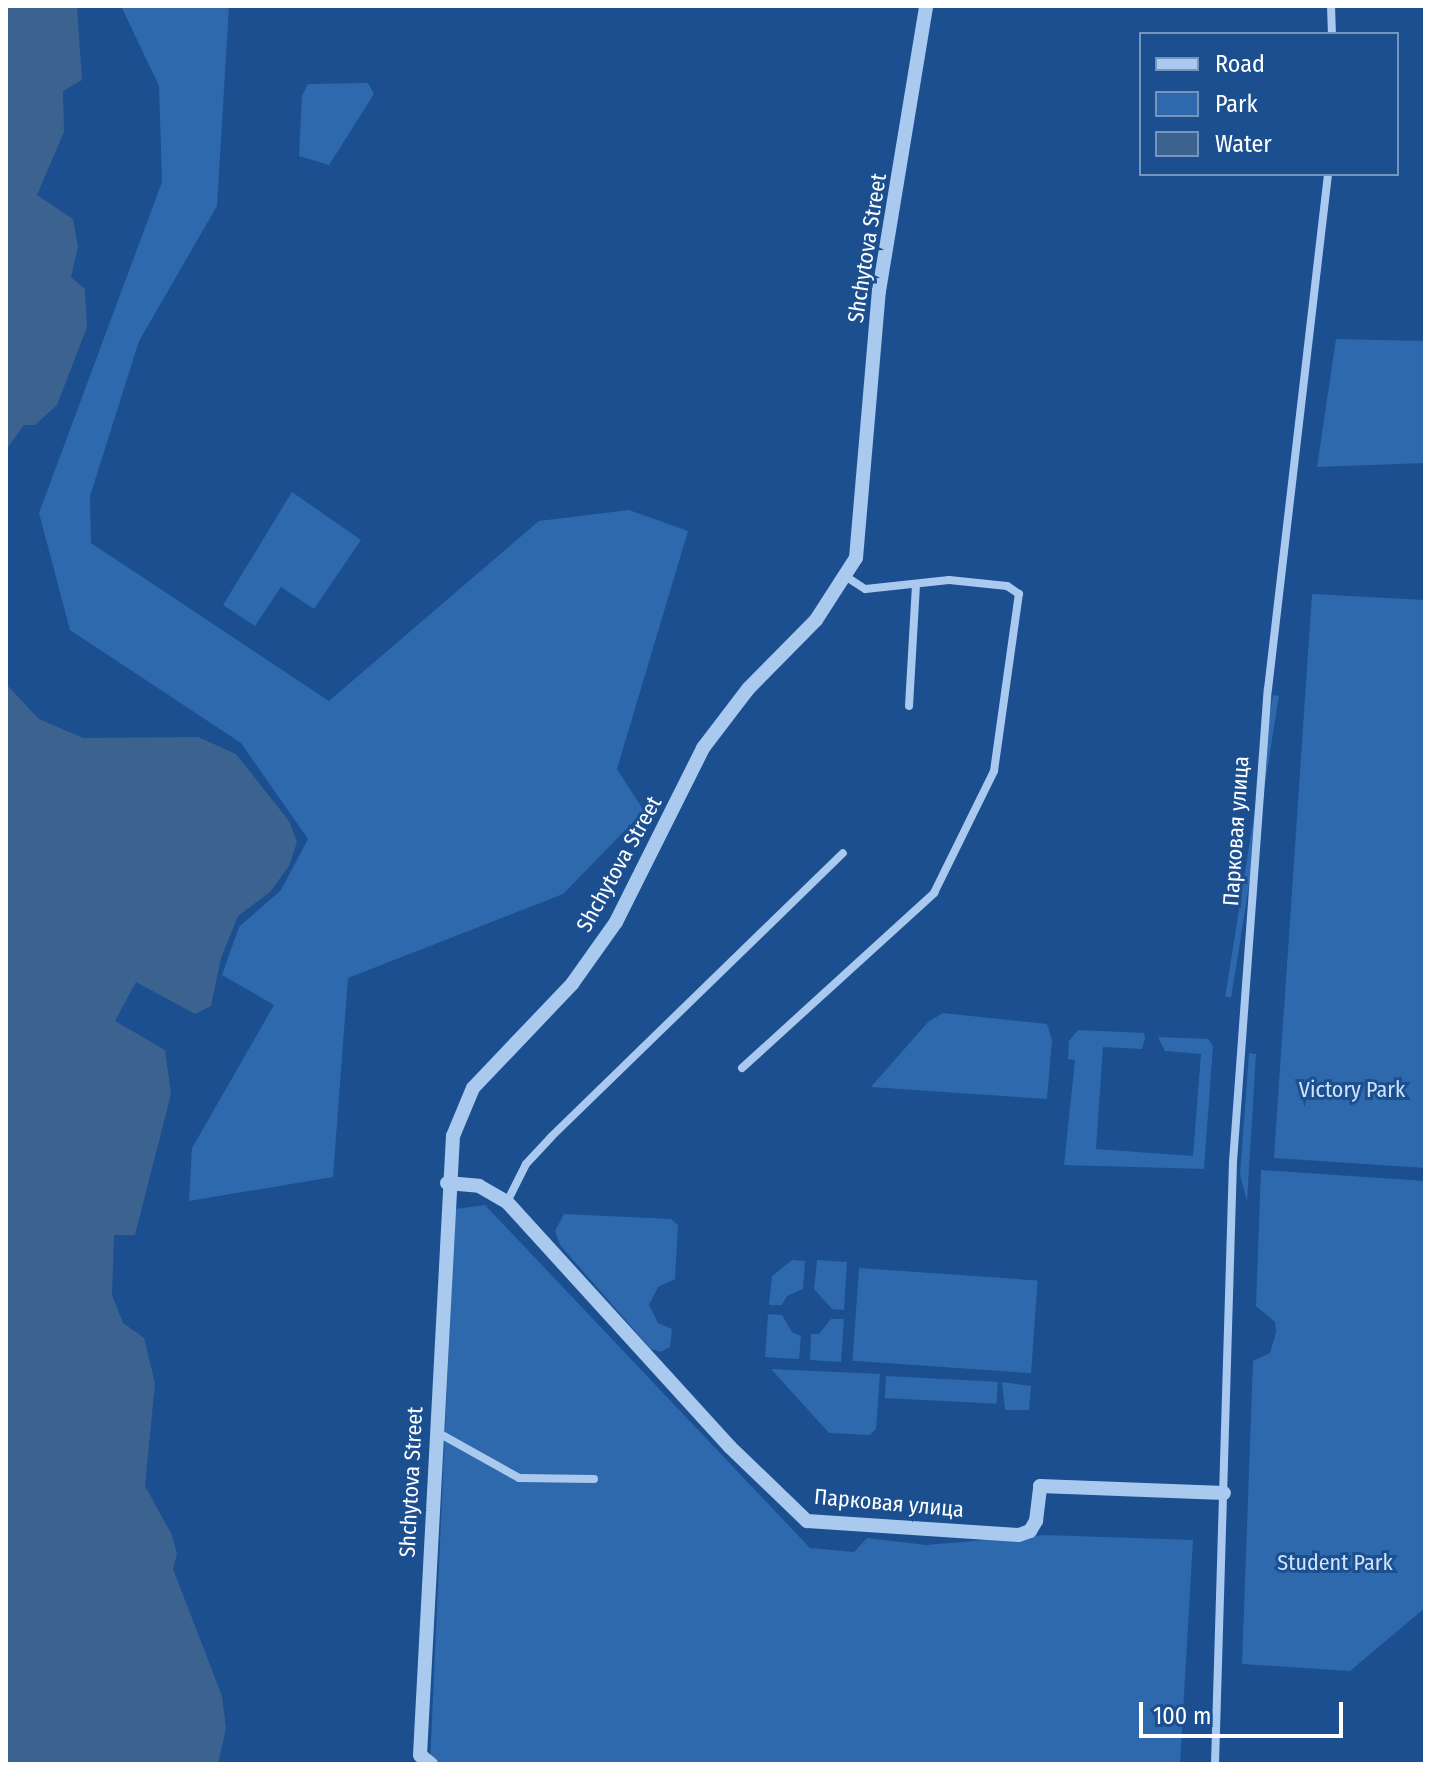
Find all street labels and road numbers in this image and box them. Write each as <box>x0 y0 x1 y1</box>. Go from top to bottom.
street label: Shchytova Street <box>842 171 892 325</box>
street label: Парковая улица <box>1218 755 1254 907</box>
street label: Shchytova Street <box>571 792 667 936</box>
street label: Shchytova Street <box>394 1406 428 1558</box>
street label: Парковая улица <box>813 1483 965 1523</box>

